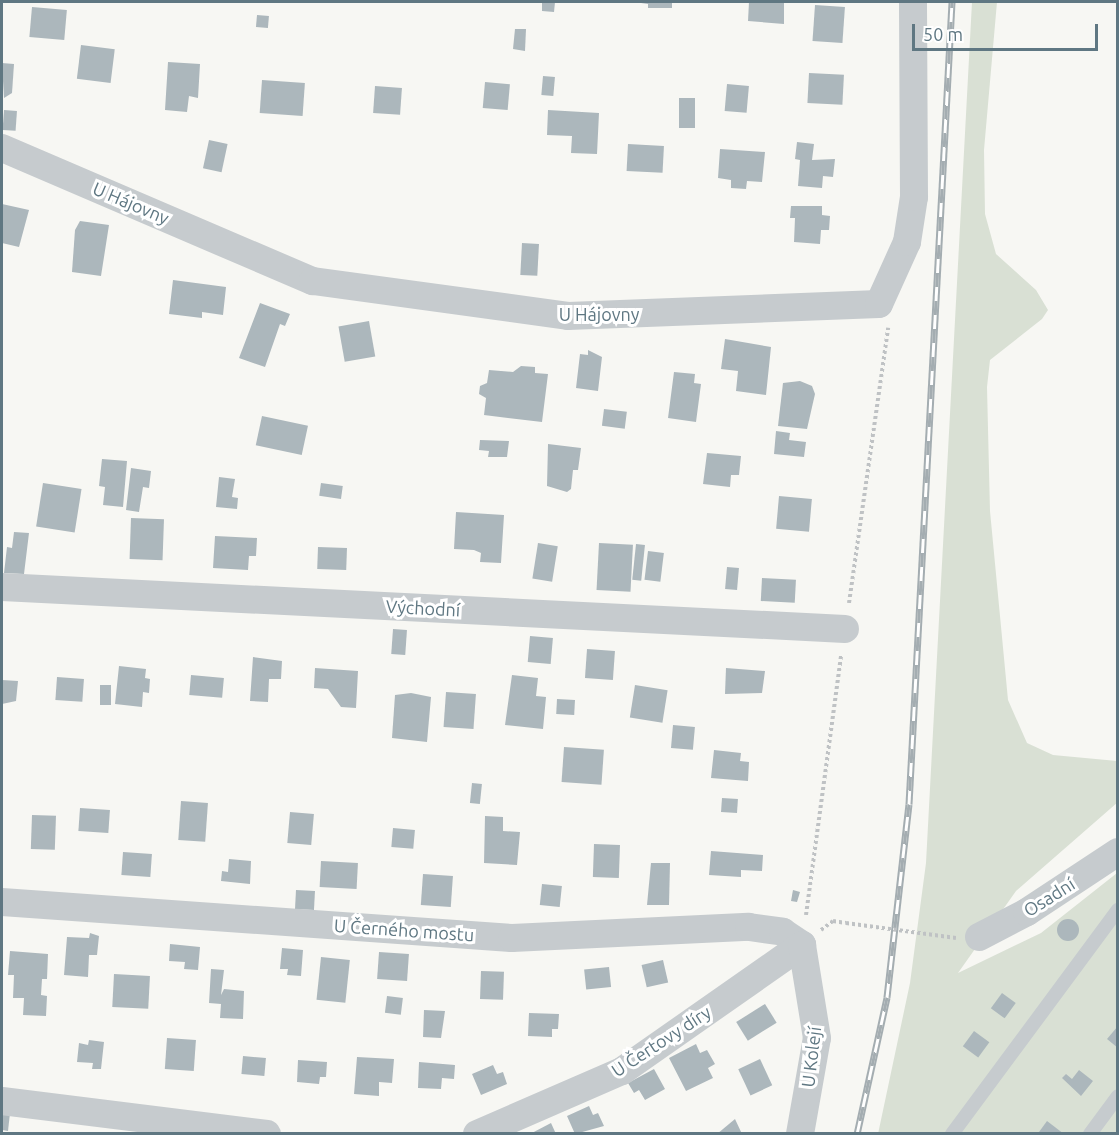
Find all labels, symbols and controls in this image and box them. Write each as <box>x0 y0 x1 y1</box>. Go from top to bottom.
scale bar <box>915 12 1101 50</box>
text: 50 m <box>923 24 963 44</box>
street label: U Hájovny <box>90 177 172 229</box>
street label: U Hájovny <box>559 303 639 325</box>
street label: Východní <box>385 595 461 621</box>
street label: Osadní <box>1019 873 1079 921</box>
street label: U Černého mostu <box>333 914 475 946</box>
street label: U Čertovy díry <box>607 1001 715 1081</box>
street label: U Kolejí <box>797 1025 825 1089</box>

